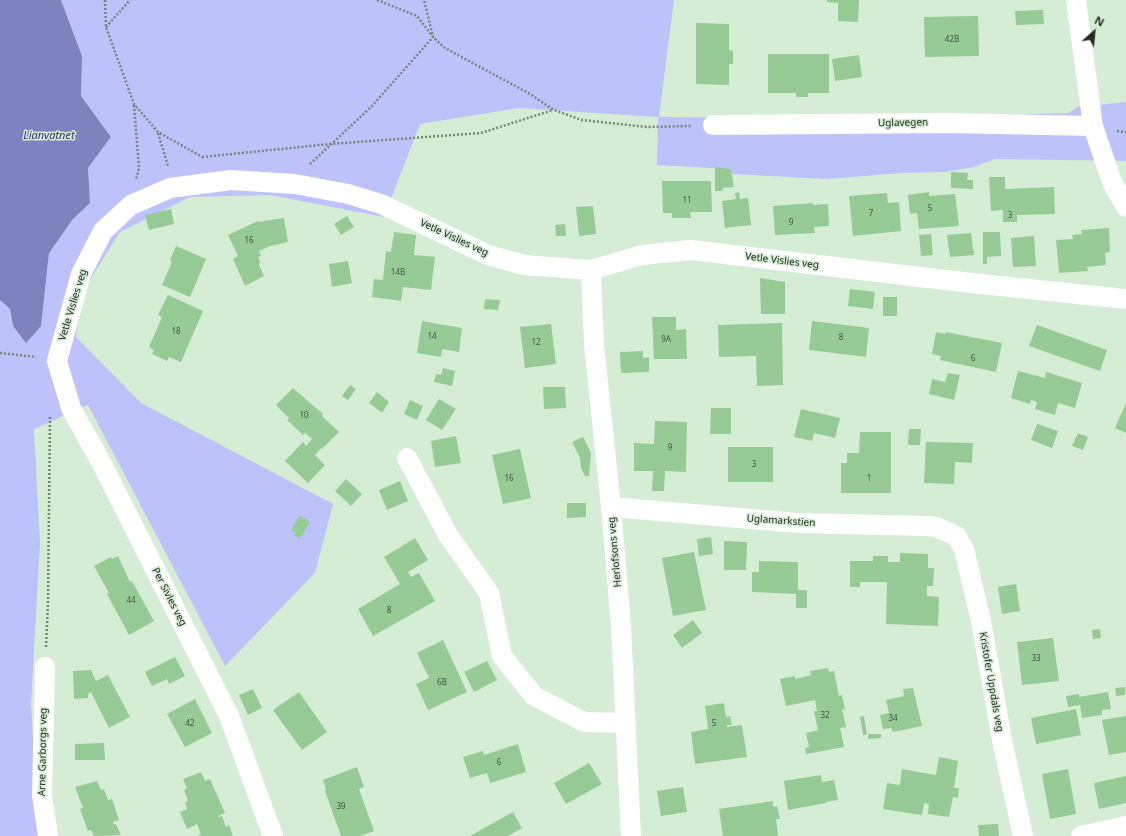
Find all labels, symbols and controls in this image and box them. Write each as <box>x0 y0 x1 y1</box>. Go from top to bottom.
north arrow <box>1074 12 1114 52</box>
text: N <box>1092 12 1107 30</box>
house number: 42B <box>945 35 959 45</box>
street label: Uglavegen <box>878 117 928 129</box>
water label: Lianvatnet <box>23 129 75 143</box>
house number: 11 <box>682 196 692 206</box>
house number: 5 <box>928 204 932 214</box>
house number: 7 <box>869 209 873 219</box>
house number: 3 <box>1008 211 1012 221</box>
street label: Vetle Vislies veg <box>418 217 490 259</box>
house number: 9 <box>789 218 793 228</box>
house number: 16 <box>244 236 254 246</box>
street label: Vetle Vislies veg <box>744 251 820 271</box>
street label: Vetle Vislies veg <box>56 268 90 342</box>
house number: 14B <box>391 268 405 278</box>
house number: 18 <box>171 327 181 337</box>
house number: 14 <box>427 332 437 342</box>
house number: 8 <box>839 333 843 343</box>
house number: 9A <box>661 335 671 345</box>
house number: 12 <box>531 338 541 348</box>
house number: 6 <box>971 354 975 364</box>
house number: 10 <box>299 411 309 421</box>
house number: 9 <box>668 443 672 453</box>
house number: 3 <box>752 460 756 470</box>
house number: 16 <box>504 474 514 484</box>
house number: 1 <box>867 474 871 484</box>
street label: Uglamarkstien <box>746 513 816 529</box>
street label: Herlofsons veg <box>606 516 624 588</box>
street label: Per Sivles veg <box>149 566 189 628</box>
house number: 44 <box>126 596 136 606</box>
house number: 8 <box>387 606 391 616</box>
street label: Kristofer Uppdals veg <box>976 631 1006 733</box>
house number: 33 <box>1031 654 1041 664</box>
house number: 6B <box>437 678 447 688</box>
street label: Arne Garborgs veg <box>36 708 50 796</box>
house number: 32 <box>820 711 830 721</box>
house number: 34 <box>888 714 898 724</box>
house number: 42 <box>185 719 195 729</box>
house number: 5 <box>712 719 716 729</box>
house number: 6 <box>497 758 501 768</box>
house number: 39 <box>336 802 346 812</box>

